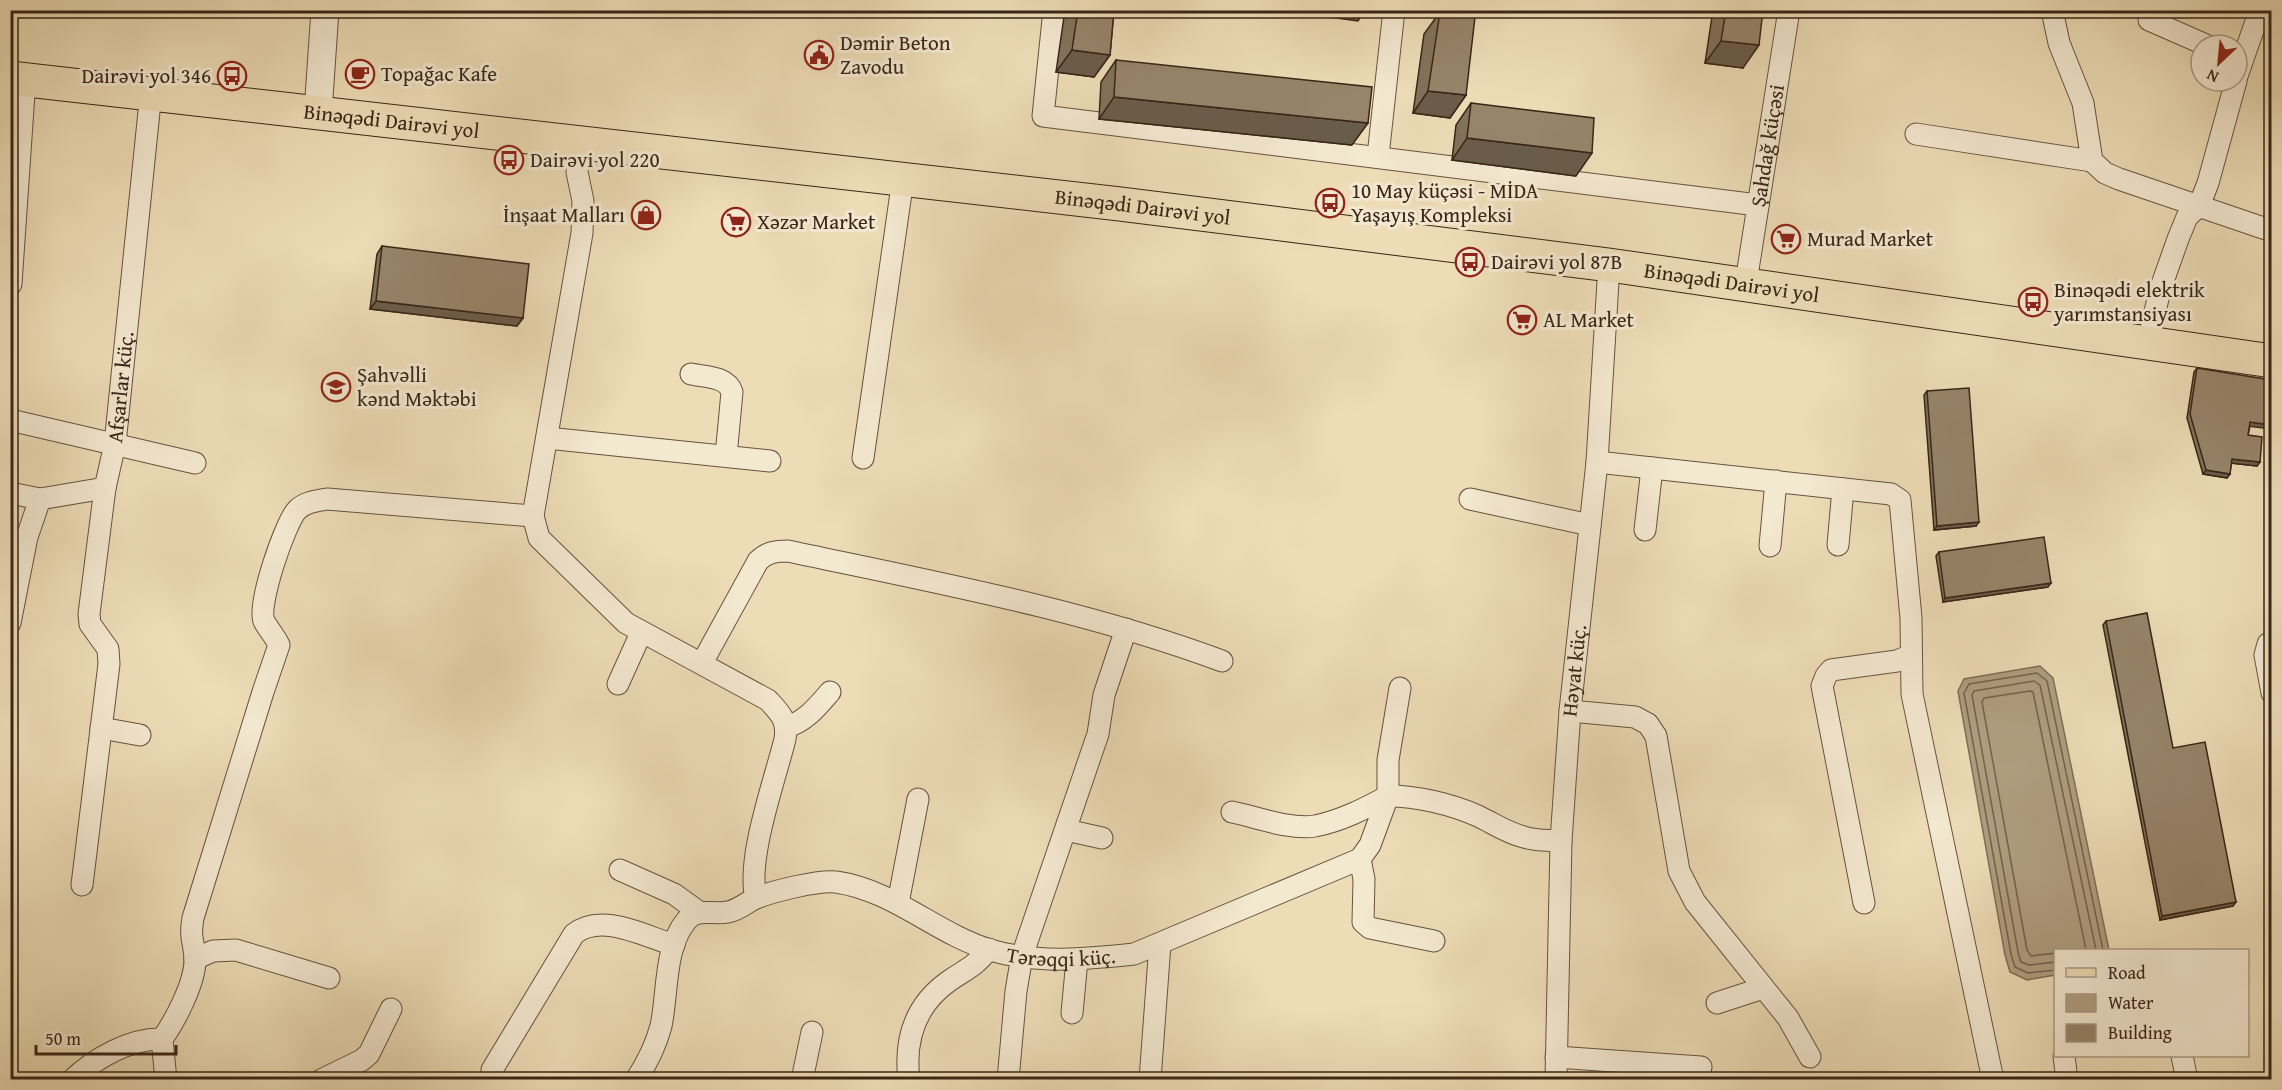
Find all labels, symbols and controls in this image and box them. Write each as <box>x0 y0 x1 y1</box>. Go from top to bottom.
place label: Dəmir Beton Zavodu <box>840 27 951 82</box>
north arrow <box>2189 33 2249 93</box>
public building icon: Dəmir Beton Zavodu <box>803 39 835 71</box>
cafe icon: Topağac Kafe <box>344 58 376 90</box>
place label: Topağac Kafe <box>381 58 497 89</box>
place label: Dairəvi yol 346 <box>81 60 211 91</box>
bus stop icon: Dairəvi yol 346 <box>216 60 248 92</box>
text: N <box>2202 63 2222 90</box>
street label: Şahdağ küçəsi <box>1742 82 1792 209</box>
street label: Binəqədi Dairəvi yol <box>302 95 481 146</box>
bus stop icon: Dairəvi yol 220 <box>493 144 525 176</box>
place label: Dairəvi yol 220 <box>530 144 660 175</box>
place label: 10 May küçəsi - MİDA Yaşayış Kompleksi <box>1351 175 1539 230</box>
street label: Binəqədi Dairəvi yol <box>1053 181 1232 233</box>
bus stop icon: 10 May küçəsi - MİDA Yaşayış Kompleksi <box>1314 187 1346 219</box>
place label: İnşaat Malları <box>503 199 625 230</box>
shop icon: İnşaat Malları <box>630 199 662 231</box>
supermarket icon: Xəzər Market <box>720 206 752 238</box>
place label: Xəzər Market <box>757 206 876 237</box>
supermarket icon: Murad Market <box>1770 223 1802 255</box>
place label: Murad Market <box>1807 223 1934 254</box>
bus stop icon: Dairəvi yol 87B <box>1454 246 1486 278</box>
place label: Dairəvi yol 87B <box>1491 246 1622 277</box>
street label: Binəqədi Dairəvi yol <box>1642 254 1822 310</box>
place label: Binəqədi elektrik yarımstansiyası <box>2053 274 2205 329</box>
bus stop icon: Binəqədi elektrik yarımstansiyası <box>2017 286 2049 318</box>
supermarket icon: AL Market <box>1506 304 1538 336</box>
place label: AL Market <box>1543 304 1634 335</box>
street label: Afşarlar küç. <box>99 330 141 444</box>
place label: Şahvəlli kənd Məktəbi <box>357 359 477 414</box>
school or university icon: Şahvəlli kənd Məktəbi <box>320 371 352 403</box>
street label: Həyat küç. <box>1553 623 1594 718</box>
street label: Tərəqqi küç. <box>1004 939 1117 974</box>
legend <box>2054 949 2249 1057</box>
text: Road <box>2108 959 2146 986</box>
text: Water <box>2108 989 2154 1016</box>
scale bar <box>36 1018 176 1056</box>
text: Building <box>2108 1019 2172 1046</box>
text: 50 m <box>45 1025 81 1052</box>

